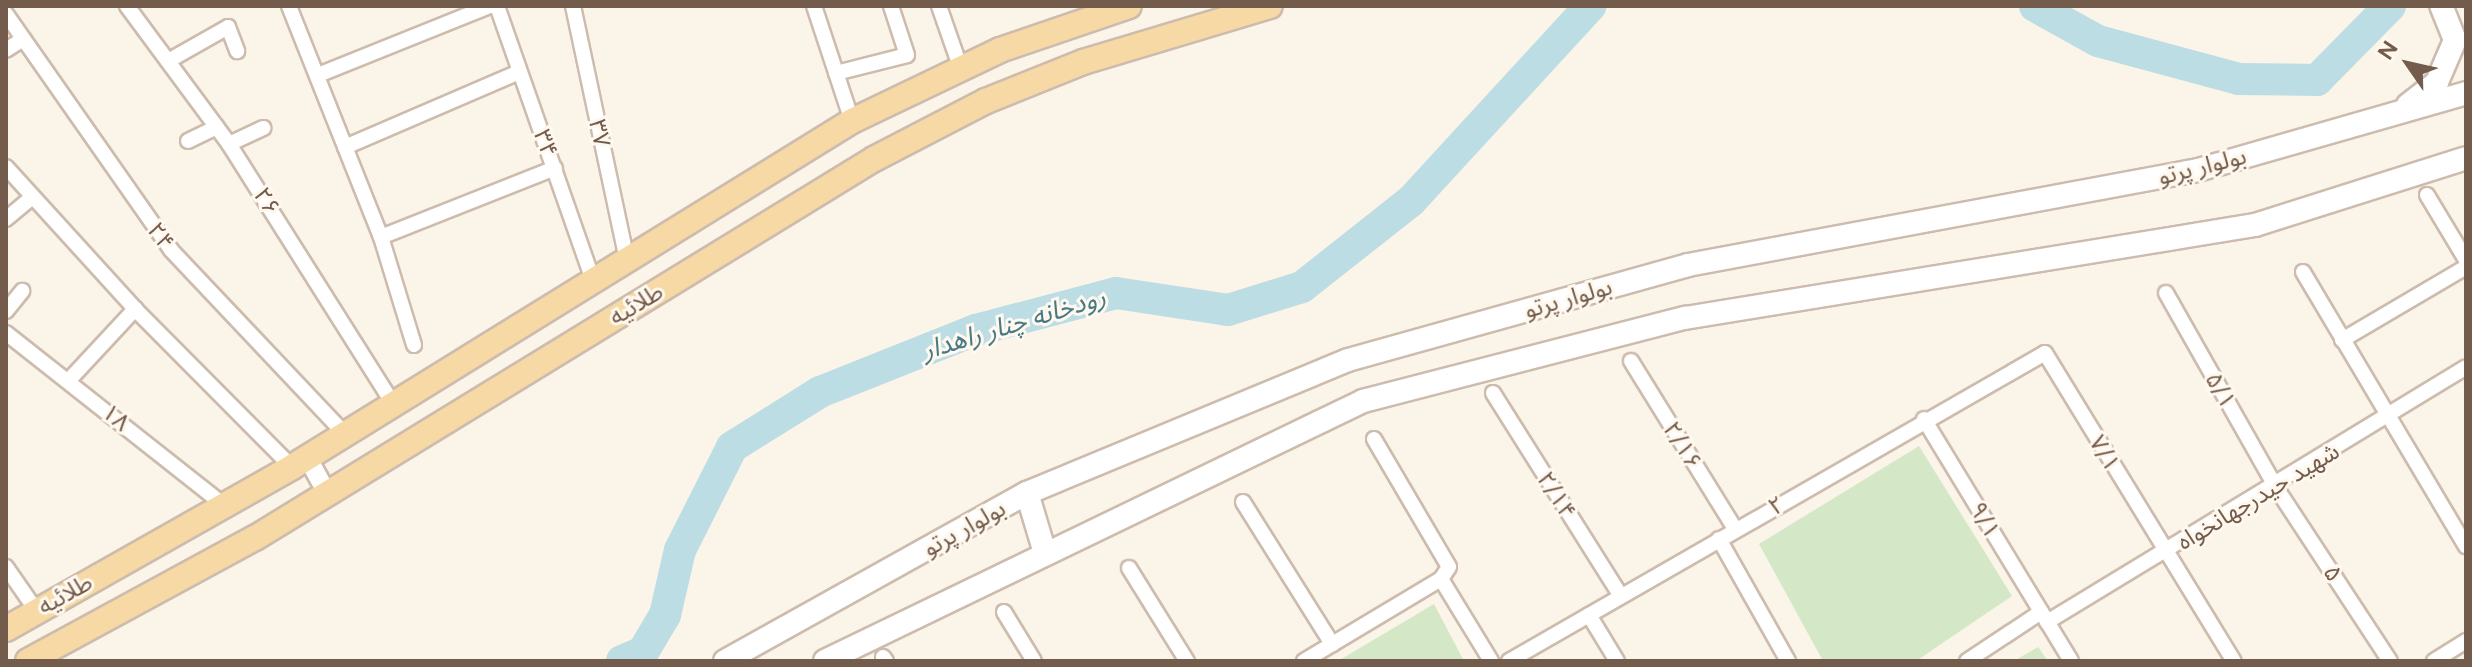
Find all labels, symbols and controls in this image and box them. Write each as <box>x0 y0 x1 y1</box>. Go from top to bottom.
north arrow <box>2368 24 2448 104</box>
text: N <box>2372 36 2404 65</box>
street label: ۳۷ <box>583 117 617 149</box>
street label: ۳۴ <box>528 125 564 161</box>
street label: بولوار پرتو <box>2155 141 2249 191</box>
street label: ۲۶ <box>247 182 287 220</box>
street label: ۲۴ <box>141 216 181 256</box>
street label: بولوار پرتو <box>1521 272 1615 324</box>
street label: طلائیه <box>604 277 668 331</box>
water label: رودخانه چنار راهدار <box>919 281 1109 367</box>
street label: ۵/۱ <box>2199 367 2243 413</box>
street label: ۱۸ <box>96 397 136 437</box>
street label: ۲/۱۶ <box>1657 416 1709 474</box>
street label: ۷/۱ <box>2083 430 2127 476</box>
street label: شهید حیدرجهانخواه <box>2172 436 2344 556</box>
street label: ۲/۱۴ <box>1531 466 1583 524</box>
street label: ۲ <box>1763 489 1789 521</box>
street label: بولوار پرتو <box>918 494 1010 562</box>
street label: ۹/۱ <box>1963 497 2007 543</box>
street label: ۵ <box>2317 559 2349 587</box>
street label: طلائیه <box>33 567 97 621</box>

